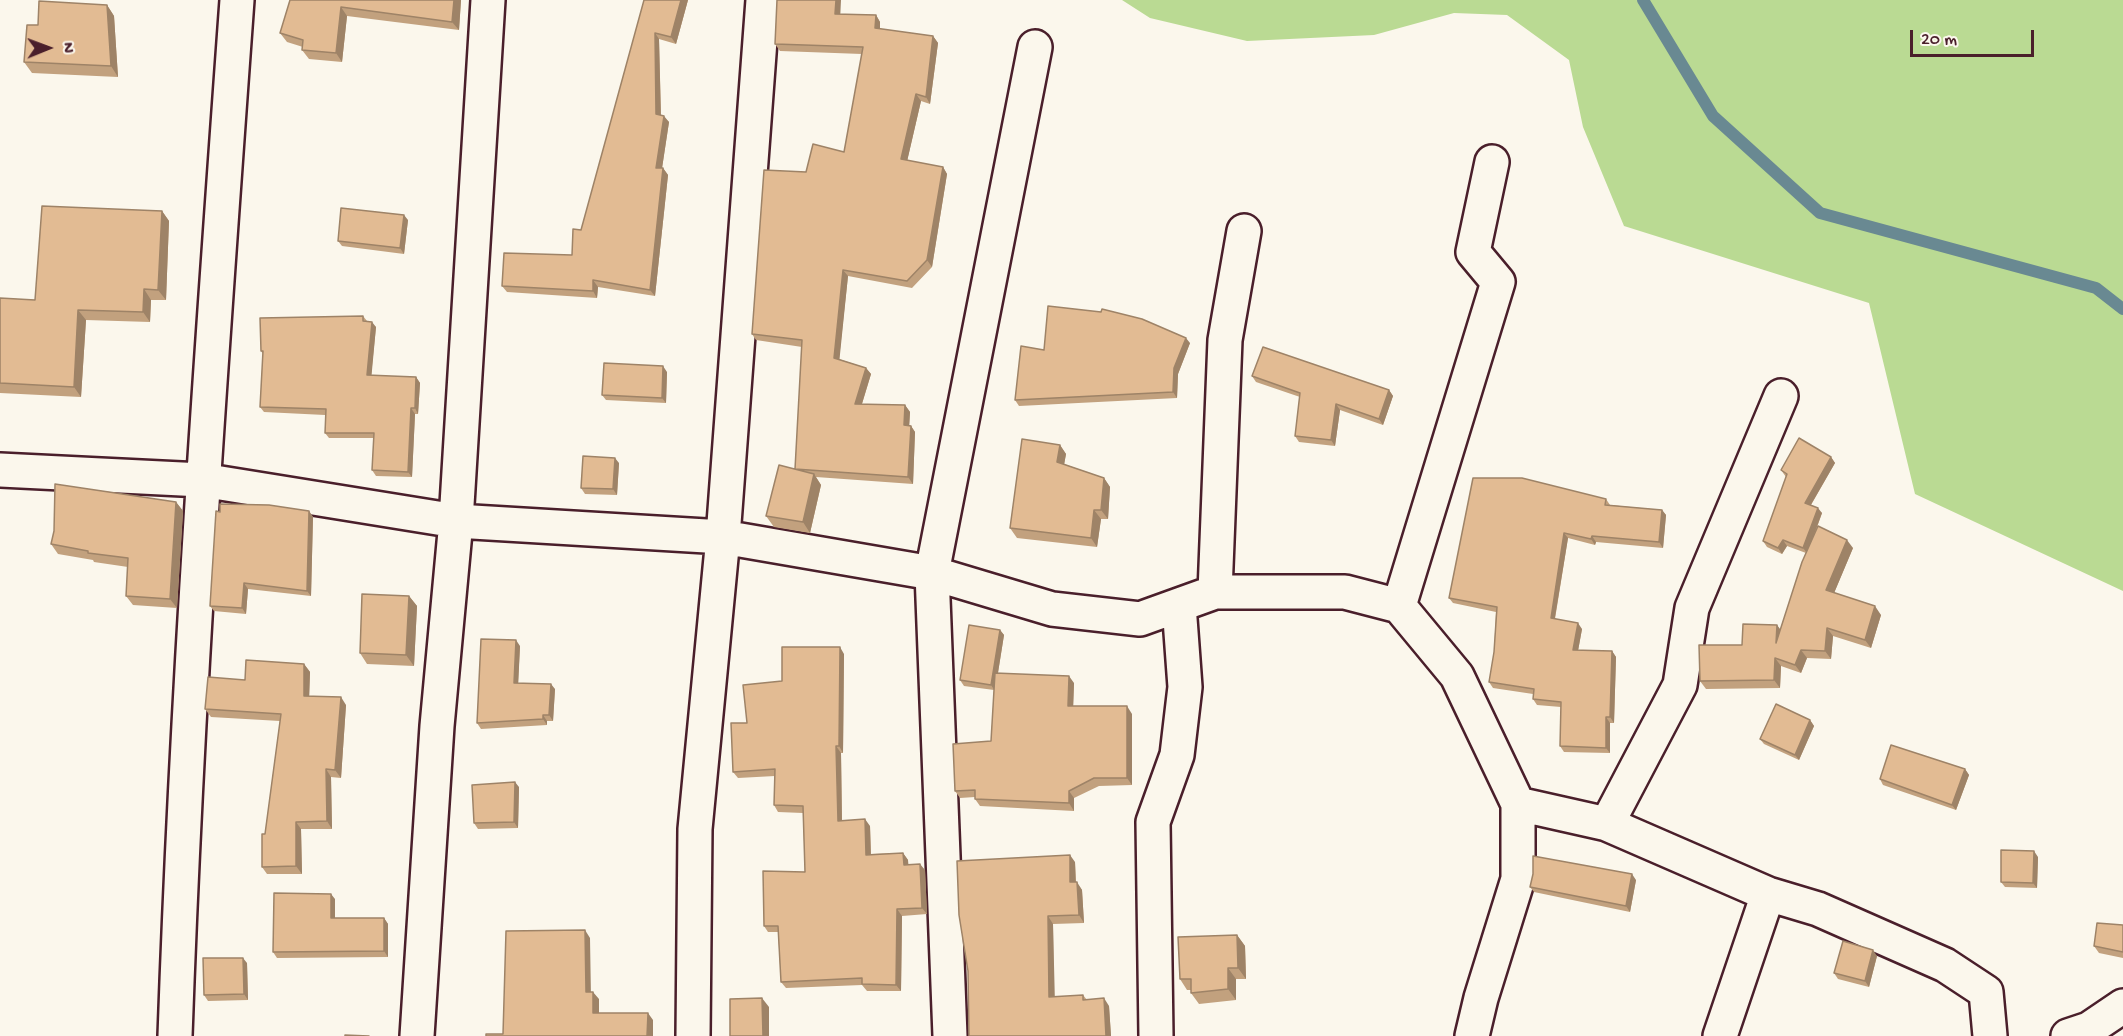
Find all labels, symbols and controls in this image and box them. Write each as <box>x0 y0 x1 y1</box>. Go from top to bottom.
north arrow <box>18 18 78 78</box>
scale bar <box>1913 18 2038 56</box>
text: 20 m <box>1921 30 1957 51</box>
text: N <box>57 42 76 53</box>

